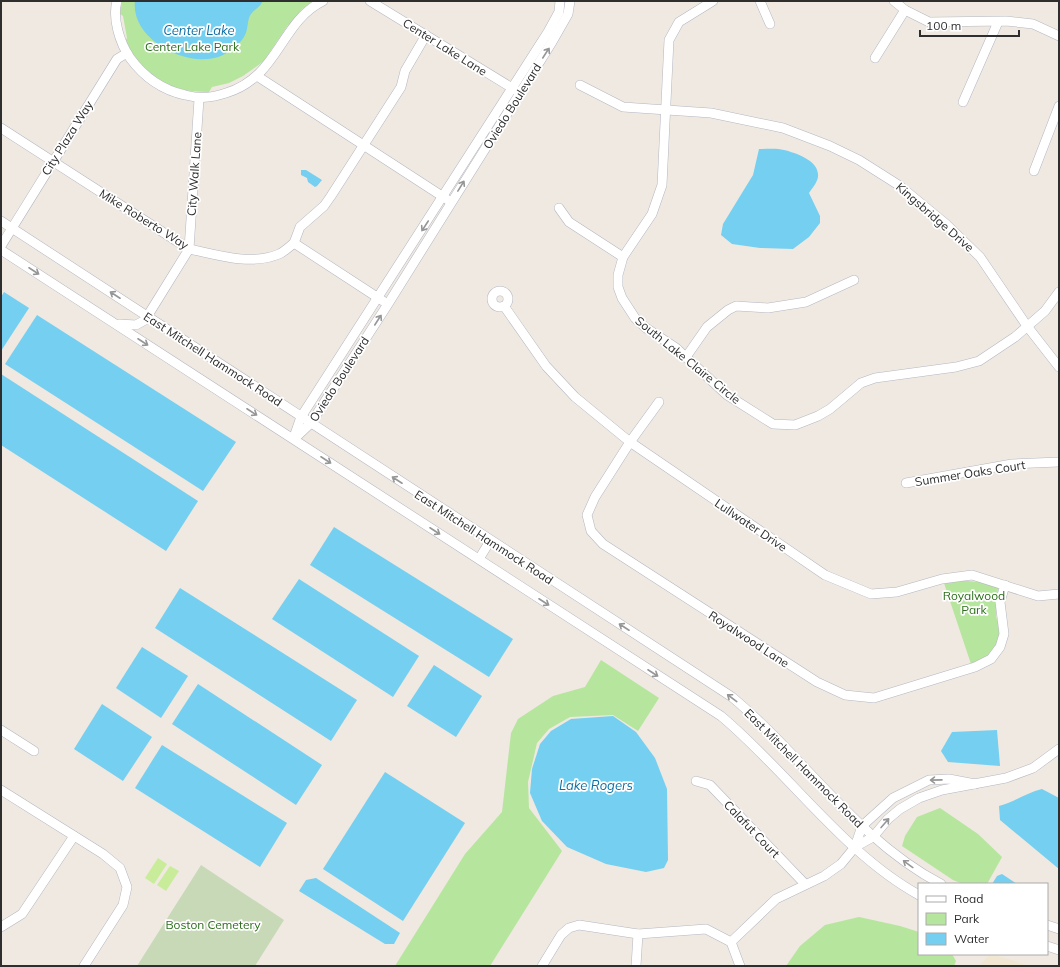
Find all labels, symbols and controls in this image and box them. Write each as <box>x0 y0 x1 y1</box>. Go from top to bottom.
scale bar <box>920 12 1019 38</box>
street label: Center Lake Lane <box>400 15 490 79</box>
text: 100 m <box>926 18 961 33</box>
water label: Center Lake <box>163 22 235 38</box>
park label: Center Lake Park <box>145 39 240 54</box>
one-way arrow <box>542 47 550 59</box>
street label: Oviedo Boulevard <box>480 60 544 152</box>
street label: City Plaza Way <box>38 97 96 178</box>
street label: City Walk Lane <box>184 131 204 217</box>
street label: Kingsbridge Drive <box>893 179 977 255</box>
one-way arrow <box>457 181 465 192</box>
street label: Mike Roberto Way <box>97 185 192 253</box>
one-way arrow <box>421 220 429 231</box>
one-way arrow <box>28 267 39 275</box>
one-way arrow <box>109 291 120 299</box>
street label: East Mitchell Hammock Road <box>141 309 285 409</box>
street label: South Lake Claire Circle <box>632 313 744 407</box>
one-way arrow <box>374 314 382 326</box>
street label: Oviedo Boulevard <box>306 334 372 424</box>
one-way arrow <box>137 338 149 346</box>
one-way arrow <box>247 408 258 416</box>
one-way arrow <box>321 456 332 464</box>
street label: Summer Oaks Court <box>914 457 1026 489</box>
one-way arrow <box>392 476 403 484</box>
street label: East Mitchell Hammock Road <box>412 487 556 587</box>
street label: Lullwater Drive <box>712 495 790 555</box>
one-way arrow <box>429 527 440 535</box>
park label: Royalwood Park <box>943 588 1005 617</box>
one-way arrow <box>538 598 549 606</box>
street label: Royalwood Lane <box>706 607 792 671</box>
one-way arrow <box>619 623 630 631</box>
one-way arrow <box>647 669 658 677</box>
one-way arrow <box>727 694 738 703</box>
street label: East Mitchell Hammock Road <box>741 705 867 831</box>
one-way arrow <box>930 776 943 783</box>
water label: Lake Rogers <box>559 777 633 793</box>
street label: Calafut Court <box>721 797 783 861</box>
one-way arrow <box>880 818 889 829</box>
one-way arrow <box>903 860 914 868</box>
legend <box>918 883 1048 955</box>
text: Road <box>954 891 983 906</box>
text: Park <box>954 911 980 926</box>
park label: Boston Cemetery <box>165 917 261 932</box>
text: Water <box>954 931 990 946</box>

